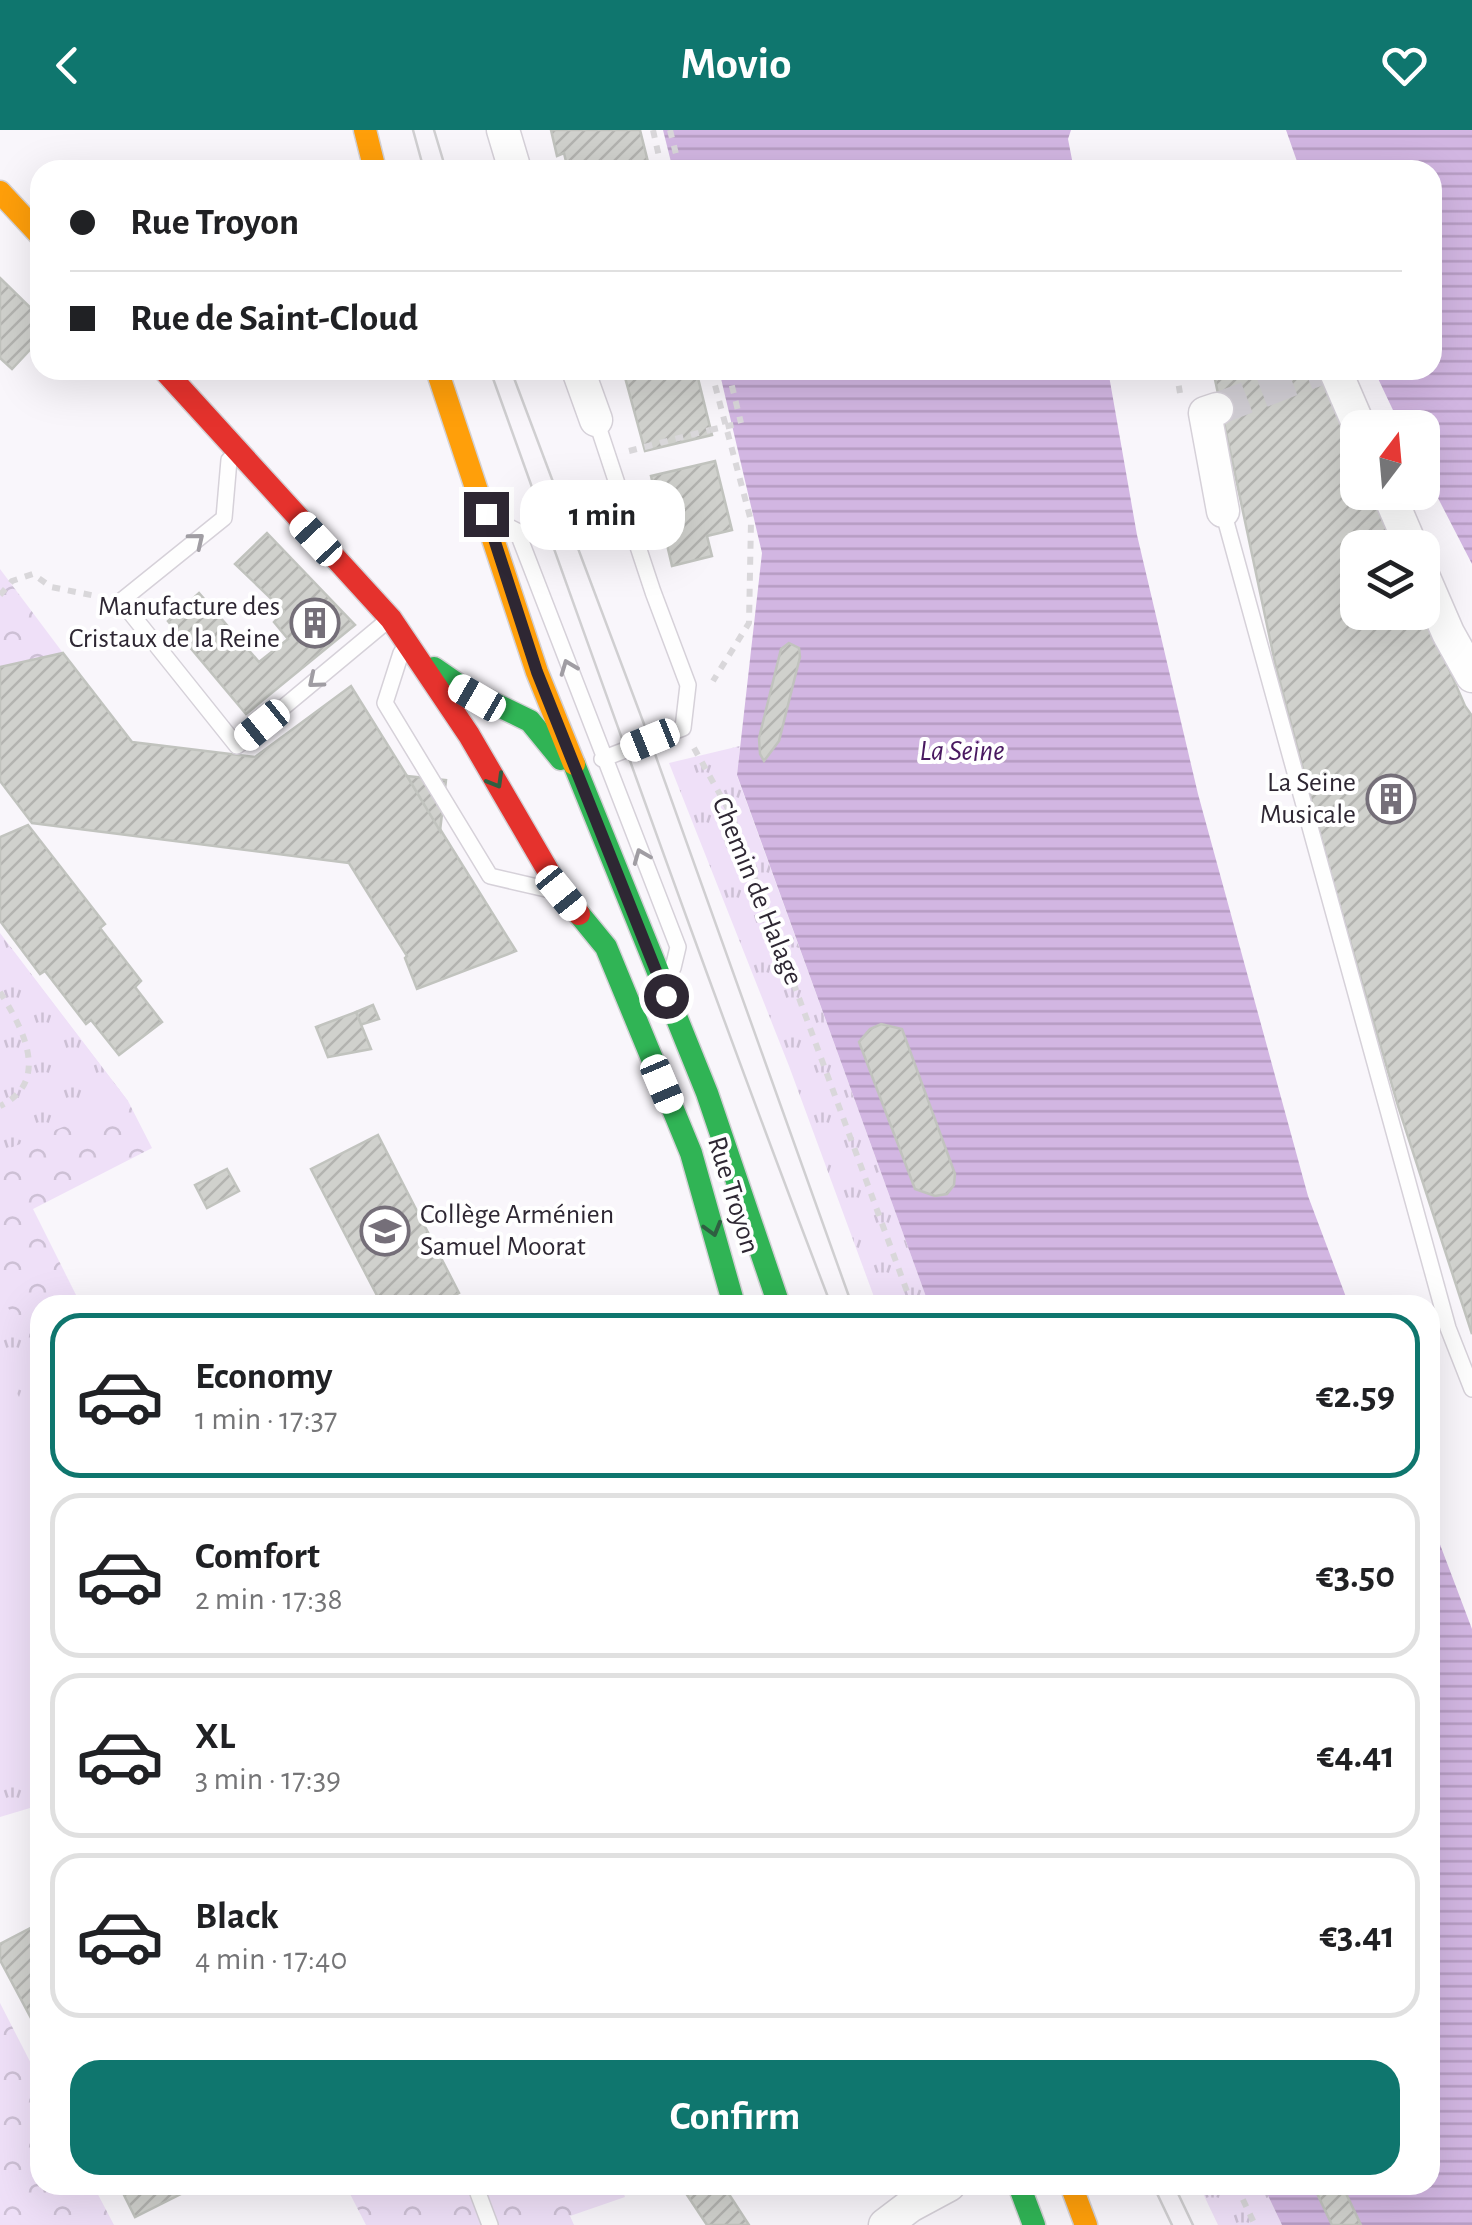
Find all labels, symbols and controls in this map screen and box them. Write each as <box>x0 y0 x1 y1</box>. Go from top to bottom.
icon: back <box>40 38 95 93</box>
icon: heart <box>1377 38 1432 93</box>
text: Movio <box>681 42 791 87</box>
text: Rue Troyon <box>130 204 299 242</box>
text: Rue de Saint-Cloud <box>130 300 418 338</box>
north arrow <box>1340 410 1440 510</box>
map controls <box>1340 410 1440 630</box>
callout: 1 min <box>521 479 686 549</box>
route end <box>464 492 509 537</box>
text: 1 min <box>569 499 636 531</box>
car <box>285 507 347 571</box>
button: layers <box>1340 530 1440 630</box>
one-way arrow <box>186 534 204 552</box>
place label: Manufacture des Cristaux de la Reine <box>69 593 280 653</box>
building icon: Manufacture des Cristaux de la Reine <box>289 597 341 649</box>
one-way arrow <box>559 660 580 677</box>
one-way arrow <box>309 669 327 687</box>
car <box>444 670 510 726</box>
car <box>229 694 295 756</box>
car <box>617 715 683 765</box>
water label: La Seine <box>919 736 1005 766</box>
place label: La Seine Musicale <box>1260 769 1356 829</box>
one-way arrow <box>484 770 503 788</box>
building icon: La Seine Musicale <box>1365 773 1417 825</box>
street label: Chemin de Halage <box>707 793 807 989</box>
one-way arrow <box>633 849 653 866</box>
car <box>530 860 592 926</box>
route start <box>644 974 689 1019</box>
car <box>636 1051 688 1117</box>
street label: Rue Troyon <box>702 1133 764 1257</box>
place label: Collège Arménien Samuel Moorat <box>420 1201 614 1261</box>
school or university icon: Collège Arménien Samuel Moorat <box>359 1205 411 1257</box>
one-way arrow <box>701 1220 722 1237</box>
icon: car <box>75 1351 165 1441</box>
text: Economy <box>195 1358 333 1396</box>
text: €2.59 <box>1316 1377 1395 1415</box>
text: 1 min · 17:37 <box>195 1403 337 1435</box>
icon: car <box>75 1531 165 1621</box>
text: Comfort <box>195 1538 320 1576</box>
text: €3.50 <box>1316 1557 1395 1595</box>
text: 2 min · 17:38 <box>195 1583 343 1615</box>
icon: car <box>75 1711 165 1801</box>
text: XL <box>195 1718 235 1756</box>
text: €4.41 <box>1317 1737 1395 1775</box>
text: 3 min · 17:39 <box>195 1763 341 1795</box>
icon: car <box>75 1891 165 1981</box>
text: Black <box>195 1898 279 1936</box>
text: €3.41 <box>1319 1917 1395 1955</box>
text: 4 min · 17:40 <box>195 1943 347 1975</box>
button: Confirm <box>70 2060 1400 2175</box>

